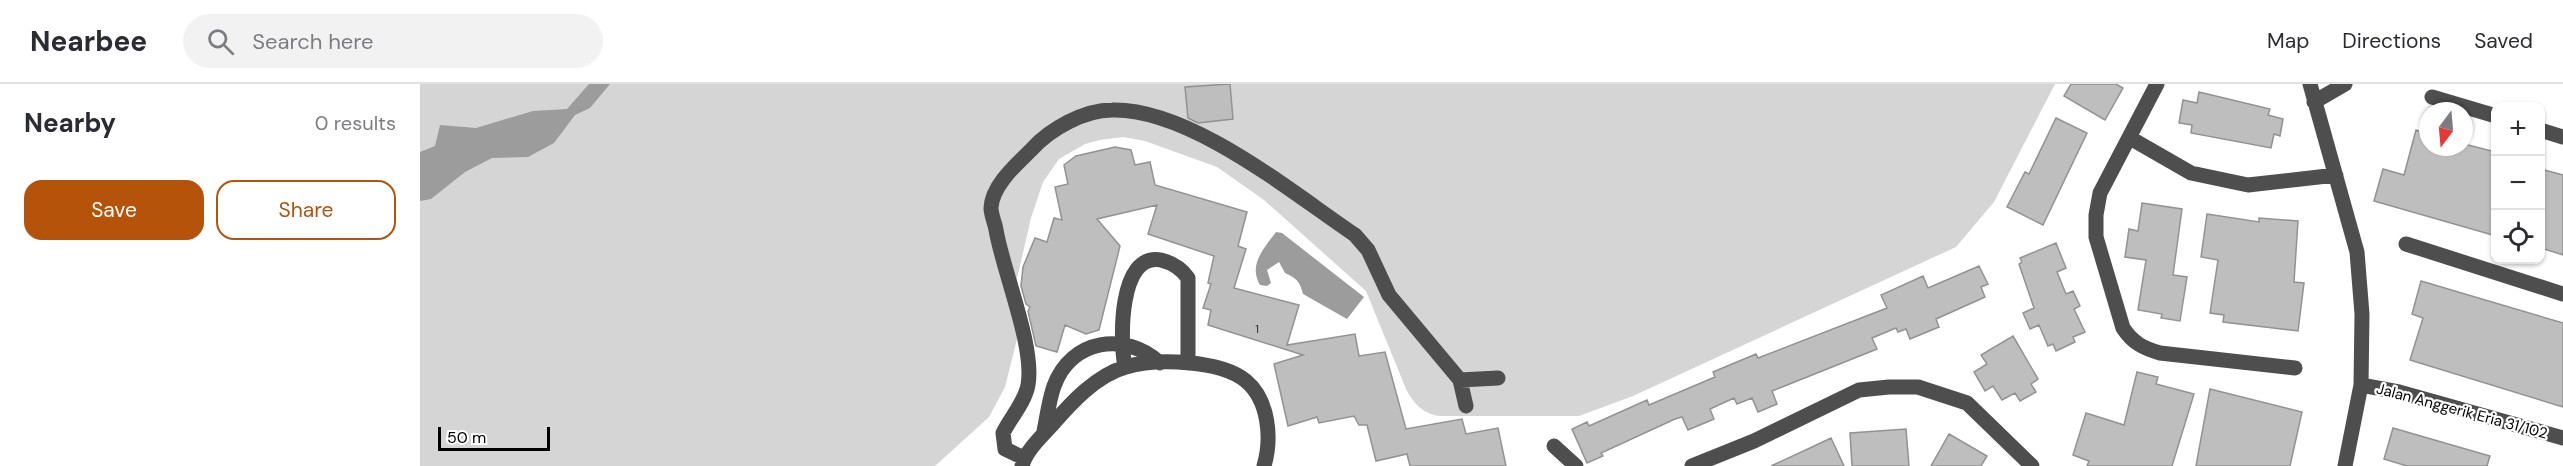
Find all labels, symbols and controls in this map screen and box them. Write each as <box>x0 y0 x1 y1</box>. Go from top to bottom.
search box <box>183 14 603 68</box>
text: Nearbee <box>30 23 147 60</box>
icon: search <box>204 25 237 58</box>
text: Search here <box>252 27 374 56</box>
text: Map <box>2267 27 2309 55</box>
text: Directions <box>2342 27 2441 55</box>
text: Saved <box>2474 27 2533 55</box>
north arrow <box>2419 102 2473 156</box>
map controls <box>2491 102 2545 264</box>
button: + <box>2491 102 2545 156</box>
text: Nearby <box>24 106 116 140</box>
text: 0 results <box>315 110 396 136</box>
button: − <box>2491 156 2545 210</box>
button: Save <box>24 180 204 240</box>
button: Share <box>216 180 396 240</box>
button: locate <box>2491 210 2545 264</box>
house number: 1 <box>1255 321 1259 337</box>
street label: Jalan Anggerik Eria 31/102 <box>2374 379 2550 443</box>
scale bar <box>438 424 550 452</box>
text: 50 m <box>447 427 486 448</box>

